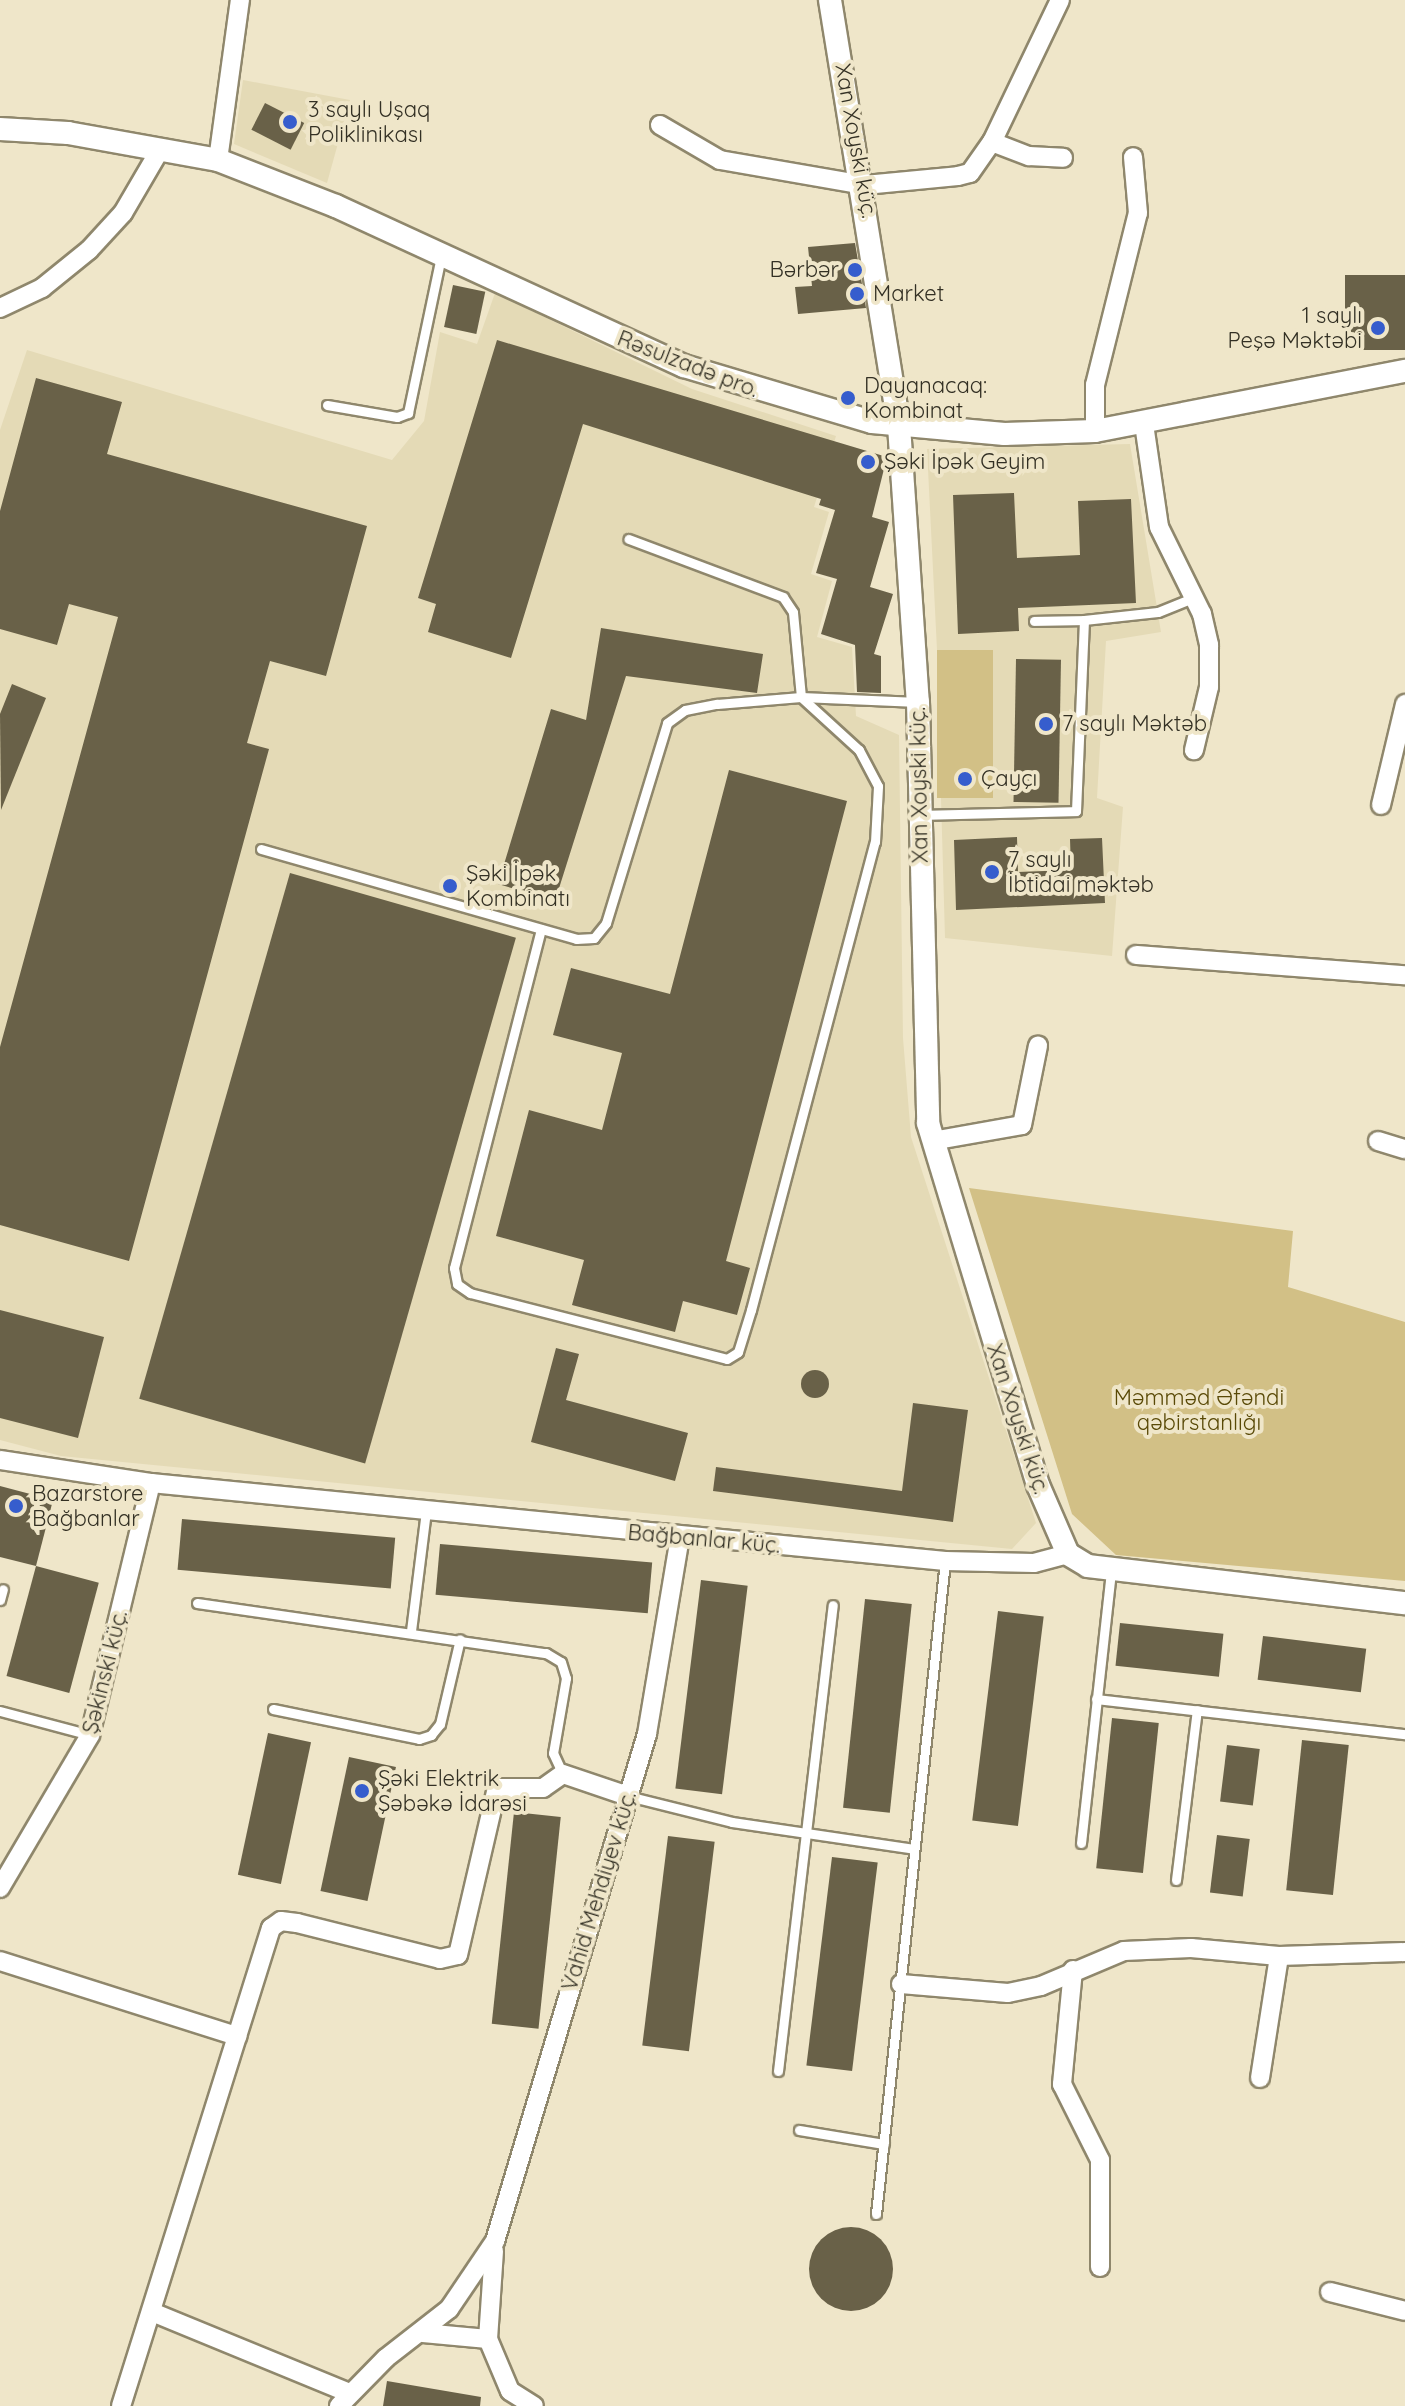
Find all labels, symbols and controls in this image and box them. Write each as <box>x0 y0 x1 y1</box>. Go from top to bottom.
street label: Xan Xoyski küç. <box>829 62 883 220</box>
place label: 3 saylı Uşaq Poliklinikası <box>308 96 430 148</box>
marker: 3 saylı Uşaq Poliklinikası <box>279 111 301 133</box>
place label: Bərbər <box>770 257 839 283</box>
marker: Bərbər <box>846 261 864 279</box>
place label: Market <box>873 281 944 307</box>
marker: Market <box>848 285 866 303</box>
place label: 1 saylı Peşə Məktəbi <box>1228 302 1362 354</box>
marker: 1 saylı Peşə Məktəbi <box>1369 319 1387 337</box>
street label: Rəsulzadə pro. <box>614 325 762 403</box>
place label: Dayanacaq: Kombinat <box>864 372 987 424</box>
marker: Dayanacaq: Kombinat <box>839 389 857 407</box>
place label: Şəki İpək Geyim <box>884 449 1045 475</box>
marker: Şəki İpək Geyim <box>859 453 877 471</box>
street label: Xan Xoyski küç. <box>904 707 934 863</box>
place label: 7 saylı Məktəb <box>1062 711 1207 737</box>
marker: 7 saylı Məktəb <box>1037 715 1055 733</box>
place label: Çayçı <box>981 766 1037 792</box>
marker: Çayçı <box>956 770 974 788</box>
place label: 7 saylı İbtidai məktəb <box>1008 846 1154 898</box>
place label: Şəki İpək Kombinatı <box>466 860 570 912</box>
marker: 7 saylı İbtidai məktəb <box>983 863 1001 881</box>
marker: Şəki İpək Kombinatı <box>441 877 459 895</box>
street label: Xan Xoyski küç. <box>981 1341 1055 1497</box>
park label: Məmməd Əfəndi qəbirstanlığı <box>1114 1384 1284 1436</box>
place label: Bazarstore Bağbanlar <box>32 1480 143 1532</box>
marker: Bazarstore Bağbanlar <box>7 1497 25 1515</box>
street label: Bağbanlar küç. <box>627 1519 781 1559</box>
street label: Şəkinski küç. <box>77 1608 133 1736</box>
place label: Şəki Elektrik Şəbəkə İdarəsi <box>378 1765 527 1816</box>
marker: Şəki Elektrik Şəbəkə İdarəsi <box>353 1782 371 1800</box>
street label: Vahid Mehdiyev küç. <box>556 1788 642 1994</box>

